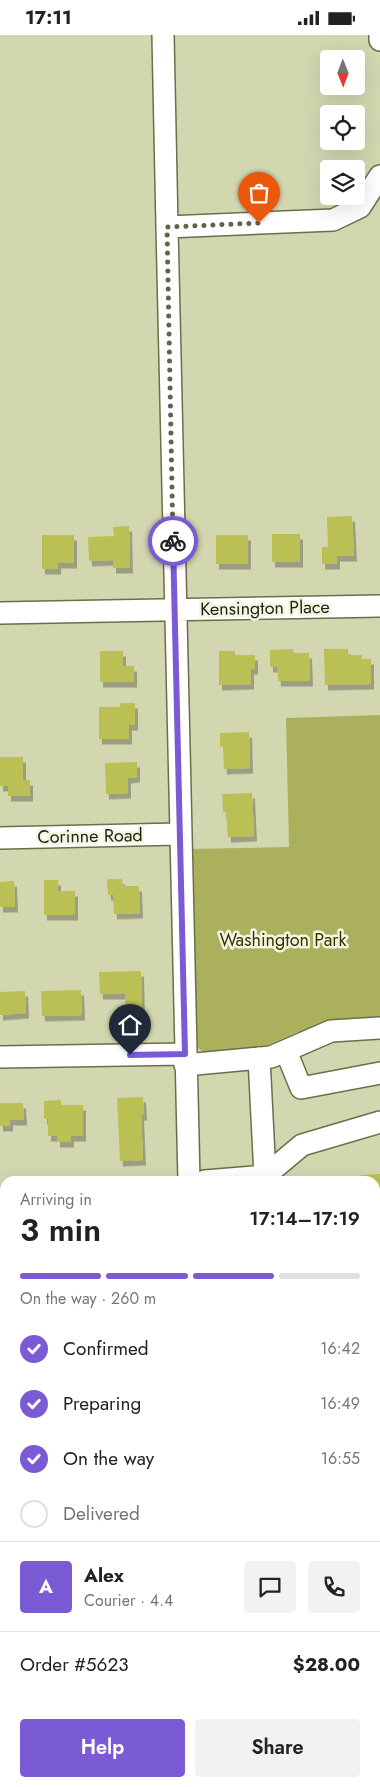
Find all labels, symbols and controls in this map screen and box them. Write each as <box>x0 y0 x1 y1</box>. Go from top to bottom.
text: 17:11 <box>25 4 72 31</box>
north arrow <box>320 50 365 95</box>
map controls <box>320 50 365 205</box>
button: locate <box>320 105 365 150</box>
button: layers <box>320 160 365 205</box>
pin <box>238 172 280 223</box>
icon: bag <box>245 179 273 207</box>
courier <box>148 516 198 566</box>
icon: bike <box>159 527 187 555</box>
street label: Kensington Place <box>200 594 330 622</box>
street label: Corinne Road <box>37 822 143 850</box>
park label: Washington Park <box>220 927 346 953</box>
pin <box>109 1004 151 1055</box>
icon: home <box>116 1011 144 1039</box>
text: Arriving in <box>20 1188 92 1211</box>
text: 17:14–17:19 <box>249 1205 360 1232</box>
text: 3 min <box>20 1207 101 1253</box>
text: On the way · 260 m <box>20 1287 156 1310</box>
icon: check <box>20 1335 48 1363</box>
text: Confirmed <box>63 1335 149 1362</box>
text: 16:42 <box>320 1337 360 1360</box>
icon: check <box>20 1390 48 1418</box>
text: Preparing <box>63 1390 141 1417</box>
text: 16:49 <box>320 1392 360 1415</box>
icon: check <box>20 1445 48 1473</box>
text: On the way <box>63 1445 154 1472</box>
text: 16:55 <box>321 1447 360 1470</box>
text: Delivered <box>63 1500 140 1527</box>
button: chat <box>244 1561 296 1613</box>
button: phone <box>308 1561 360 1613</box>
text: Alex <box>84 1562 124 1589</box>
text: A <box>39 1573 53 1600</box>
text: Courier · 4.4 <box>84 1589 173 1612</box>
text: Order #5623 <box>20 1651 129 1678</box>
text: $28.00 <box>293 1651 360 1678</box>
button: Help <box>20 1719 185 1777</box>
button: Share <box>195 1719 360 1777</box>

